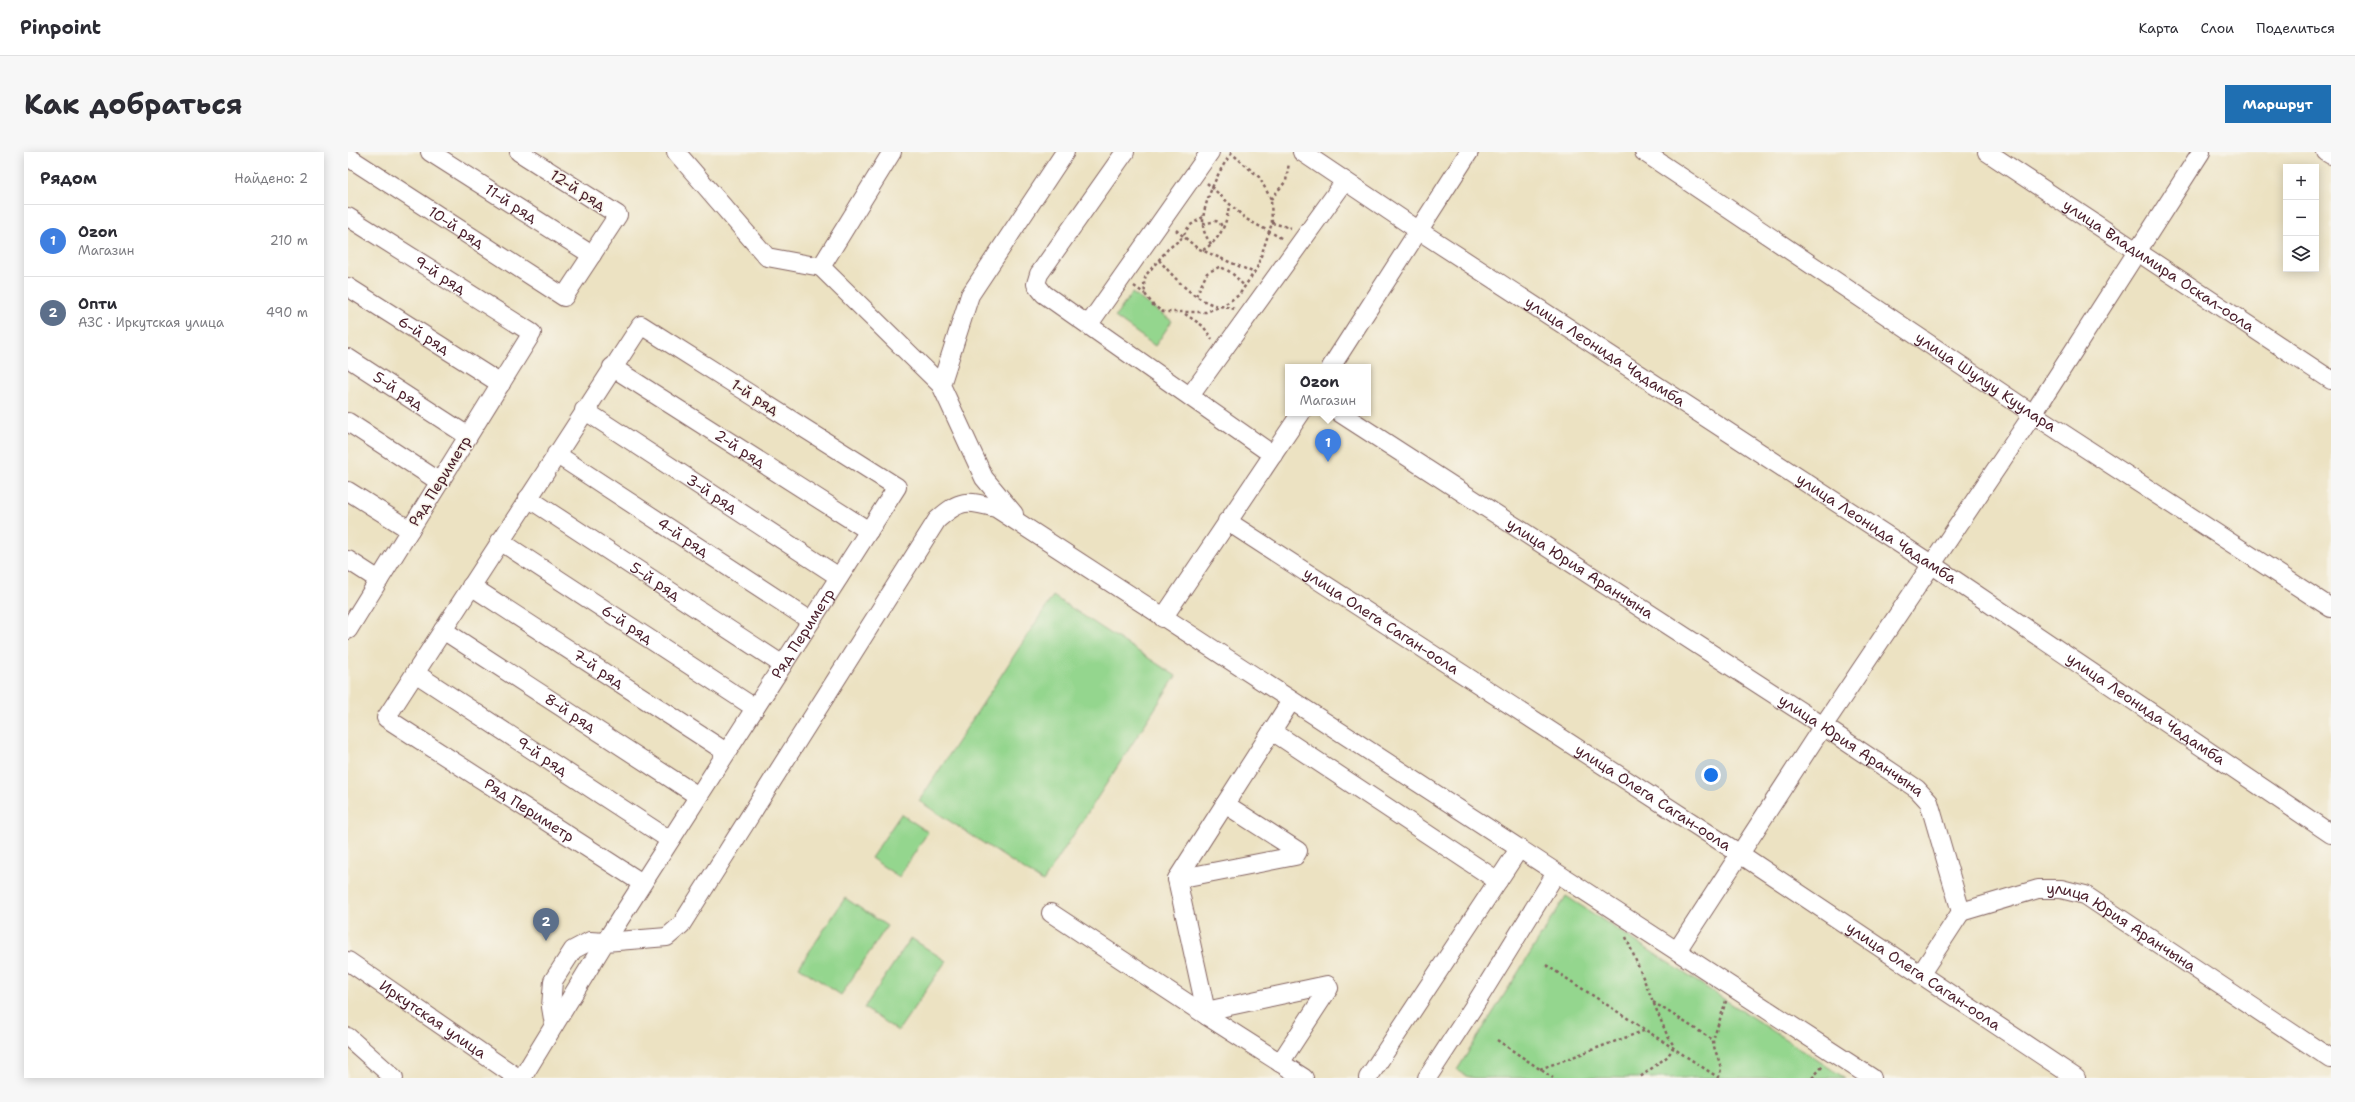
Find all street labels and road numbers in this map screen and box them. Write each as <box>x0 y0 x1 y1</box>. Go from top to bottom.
street label: 12-й ряд <box>546 165 610 215</box>
street label: 11-й ряд <box>481 179 542 228</box>
street label: улица Владимира Оскал-оола <box>2059 195 2259 337</box>
street label: 10-й ряд <box>424 202 489 253</box>
street label: 9-й ряд <box>411 251 470 299</box>
street label: улица Леонида Чадамба <box>1521 292 1690 412</box>
street label: 6-й ряд <box>394 311 454 359</box>
street label: улица Шулуу Куулара <box>1912 328 2061 437</box>
street label: 5-й ряд <box>369 367 428 415</box>
street label: 1-й ряд <box>727 374 783 420</box>
street label: 2-й ряд <box>711 425 770 473</box>
street label: Ряд Периметр <box>404 432 476 530</box>
street label: улица Леонида Чадамба <box>1793 469 1961 589</box>
street label: 3-й ряд <box>682 470 742 518</box>
street label: 4-й ряд <box>654 513 713 562</box>
street label: улица Юрия Аранчына <box>1503 514 1658 624</box>
street label: 5-й ряд <box>626 557 685 605</box>
street label: улица Олега Саган-оола <box>1300 563 1464 679</box>
street label: Ряд Периметр <box>767 585 839 683</box>
street label: 6-й ряд <box>598 600 657 649</box>
street label: 7-й ряд <box>569 645 628 693</box>
street label: улица Леонида Чадамба <box>2062 648 2230 770</box>
street label: 8-й ряд <box>541 689 600 737</box>
street label: улица Юрия Аранчына <box>1775 690 1929 801</box>
street label: 9-й ряд <box>513 732 572 781</box>
street label: улица Олега Саган-оола <box>1571 740 1735 856</box>
street label: Ряд Периметр <box>480 774 578 847</box>
street label: улица Юрия Аранчына <box>2046 879 2200 977</box>
street label: улица Олега Саган-оола <box>1842 917 2005 1035</box>
street label: Иркутская улица <box>375 976 491 1064</box>

